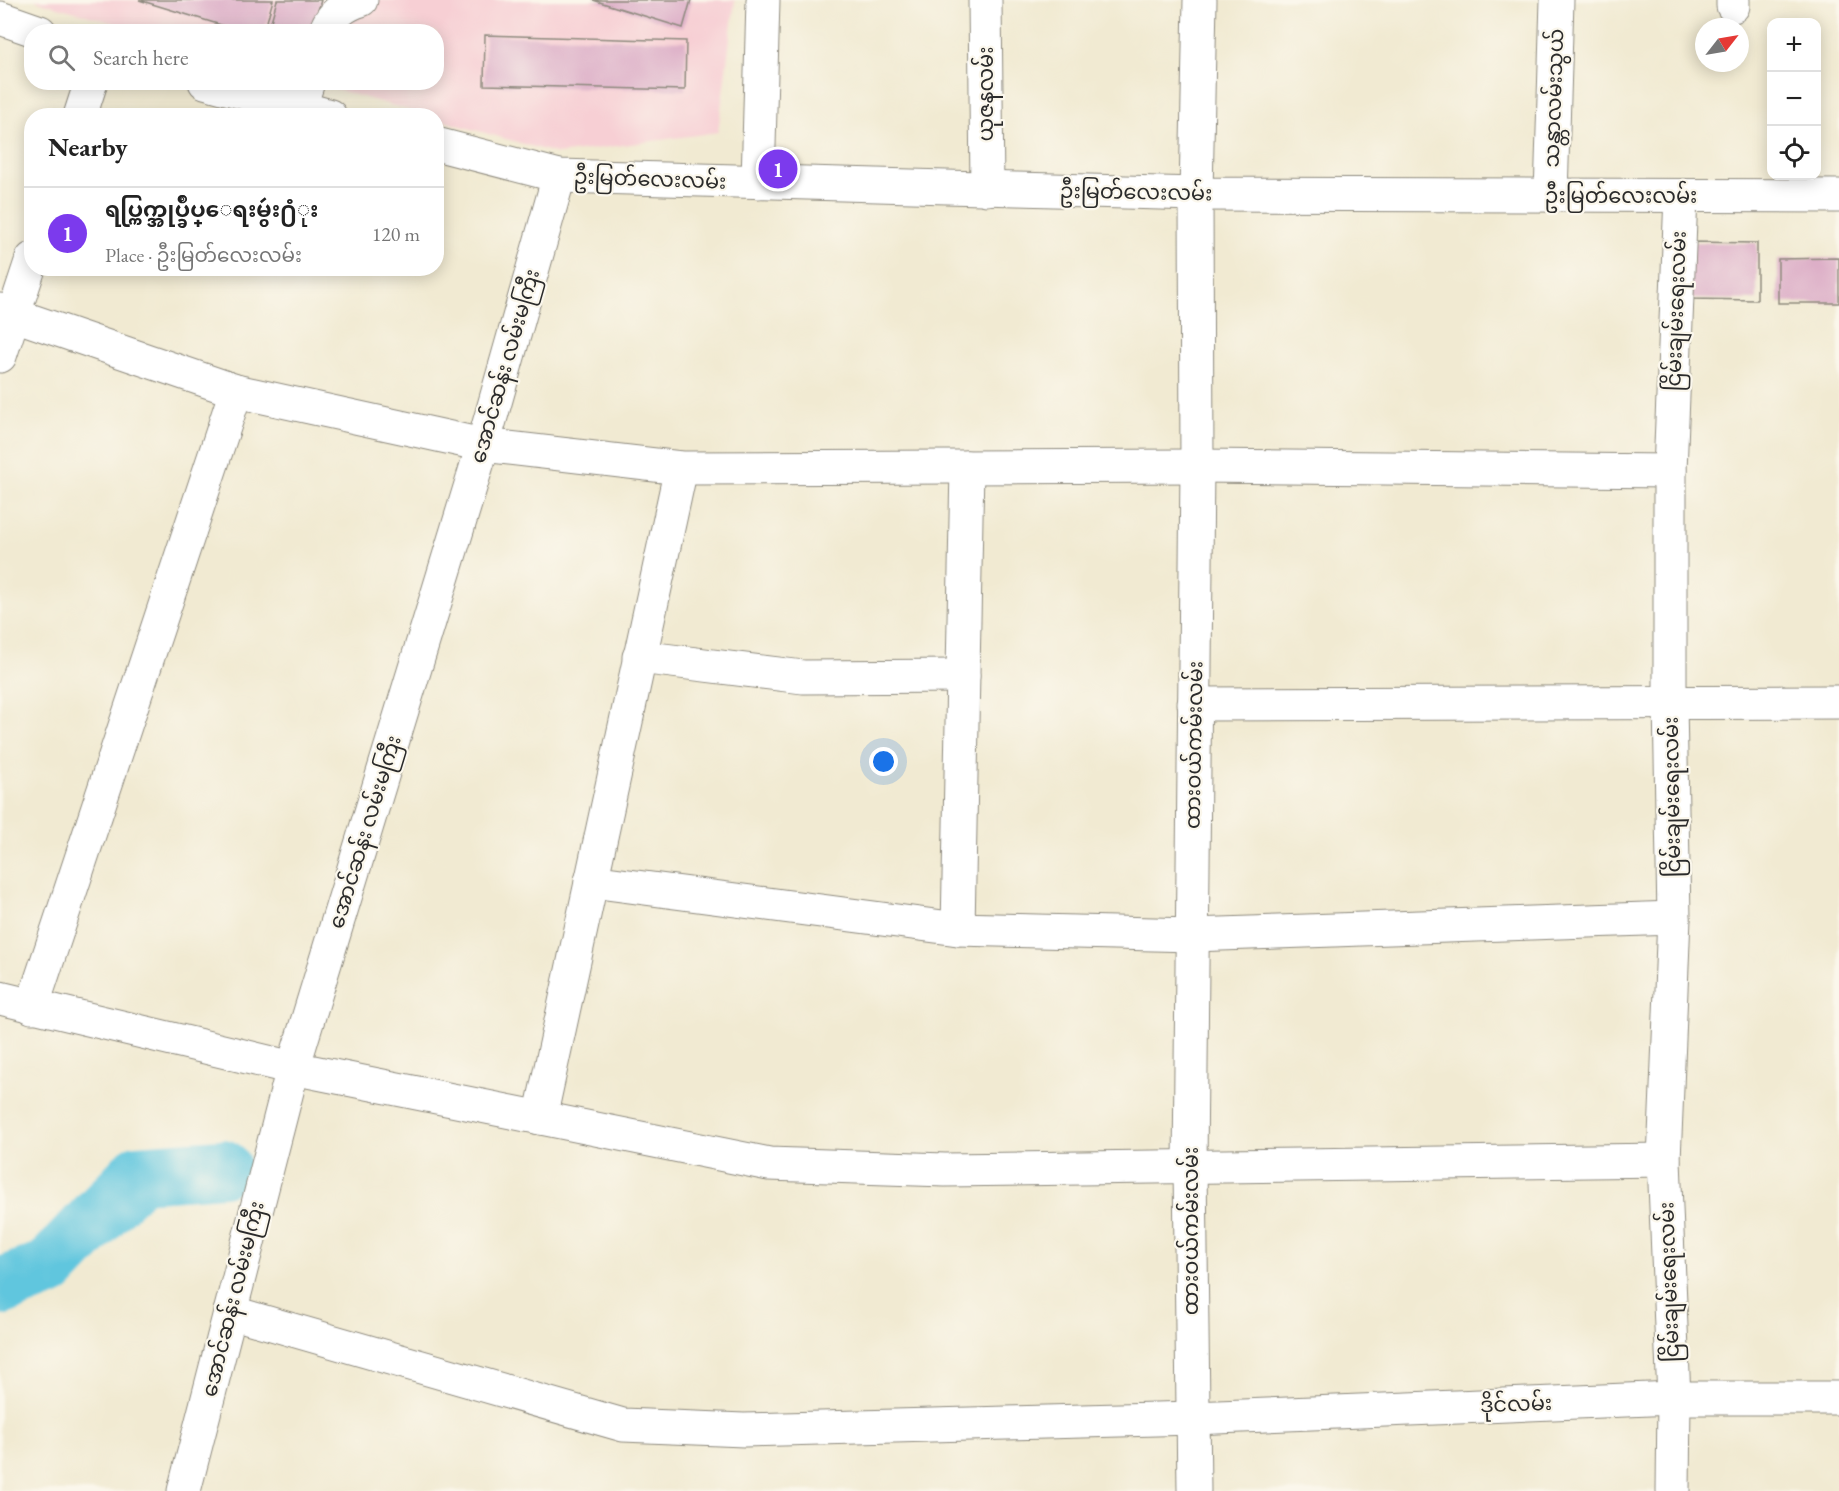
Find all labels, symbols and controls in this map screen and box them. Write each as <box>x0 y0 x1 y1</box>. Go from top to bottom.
north arrow <box>1695 18 1749 72</box>
map controls <box>1767 18 1821 180</box>
button: + <box>1767 18 1821 72</box>
search box <box>24 24 444 90</box>
street label: သန္တာလမ်းသွယ် <box>1536 28 1573 168</box>
icon: search <box>45 41 78 74</box>
text: Search here <box>93 43 188 72</box>
street label: ယုဇနလမ်း <box>970 46 1003 142</box>
button: − <box>1767 72 1821 126</box>
button: locate <box>1767 126 1821 180</box>
text: Nearby <box>48 130 128 164</box>
pin: 1 <box>758 146 798 192</box>
street label: ဦးမြတ်လေးလမ်း <box>573 160 727 199</box>
street label: ဦးမြတ်လေးလမ်း <box>1059 175 1213 210</box>
street label: ဦးမြတ်လေးလမ်း <box>1545 180 1697 213</box>
text: ရပ္ကြက္အုပ္ခ်ဳပ္ေရးမွဴး႐ံုး <box>105 195 318 224</box>
text: 1 <box>62 221 73 247</box>
text: 120 m <box>372 221 420 247</box>
street label: ငြိမ်းချမ်းရေးလမ်း <box>1657 230 1697 392</box>
text: Place · ဦးမြတ်လေးလမ်း <box>105 242 302 268</box>
street label: အောင်ဆန်း လမ်းမကြီး <box>462 265 549 467</box>
street label: ထားဝယ်ကမ်းလမ်း <box>1177 661 1208 829</box>
street label: ငြိမ်းချမ်းရေးလမ်း <box>1655 716 1691 878</box>
street label: အောင်ဆန်း လမ်းမကြီး <box>320 731 411 933</box>
your location <box>869 747 898 776</box>
street label: ထားဝယ်ကမ်းလမ်း <box>1175 1147 1204 1315</box>
street label: အောင်ဆန်း လမ်းမကြီး <box>193 1198 274 1400</box>
street label: ငြိမ်းချမ်းရေးလမ်း <box>1650 1201 1690 1363</box>
street label: ဒိုင်လမ်း <box>1479 1387 1553 1422</box>

